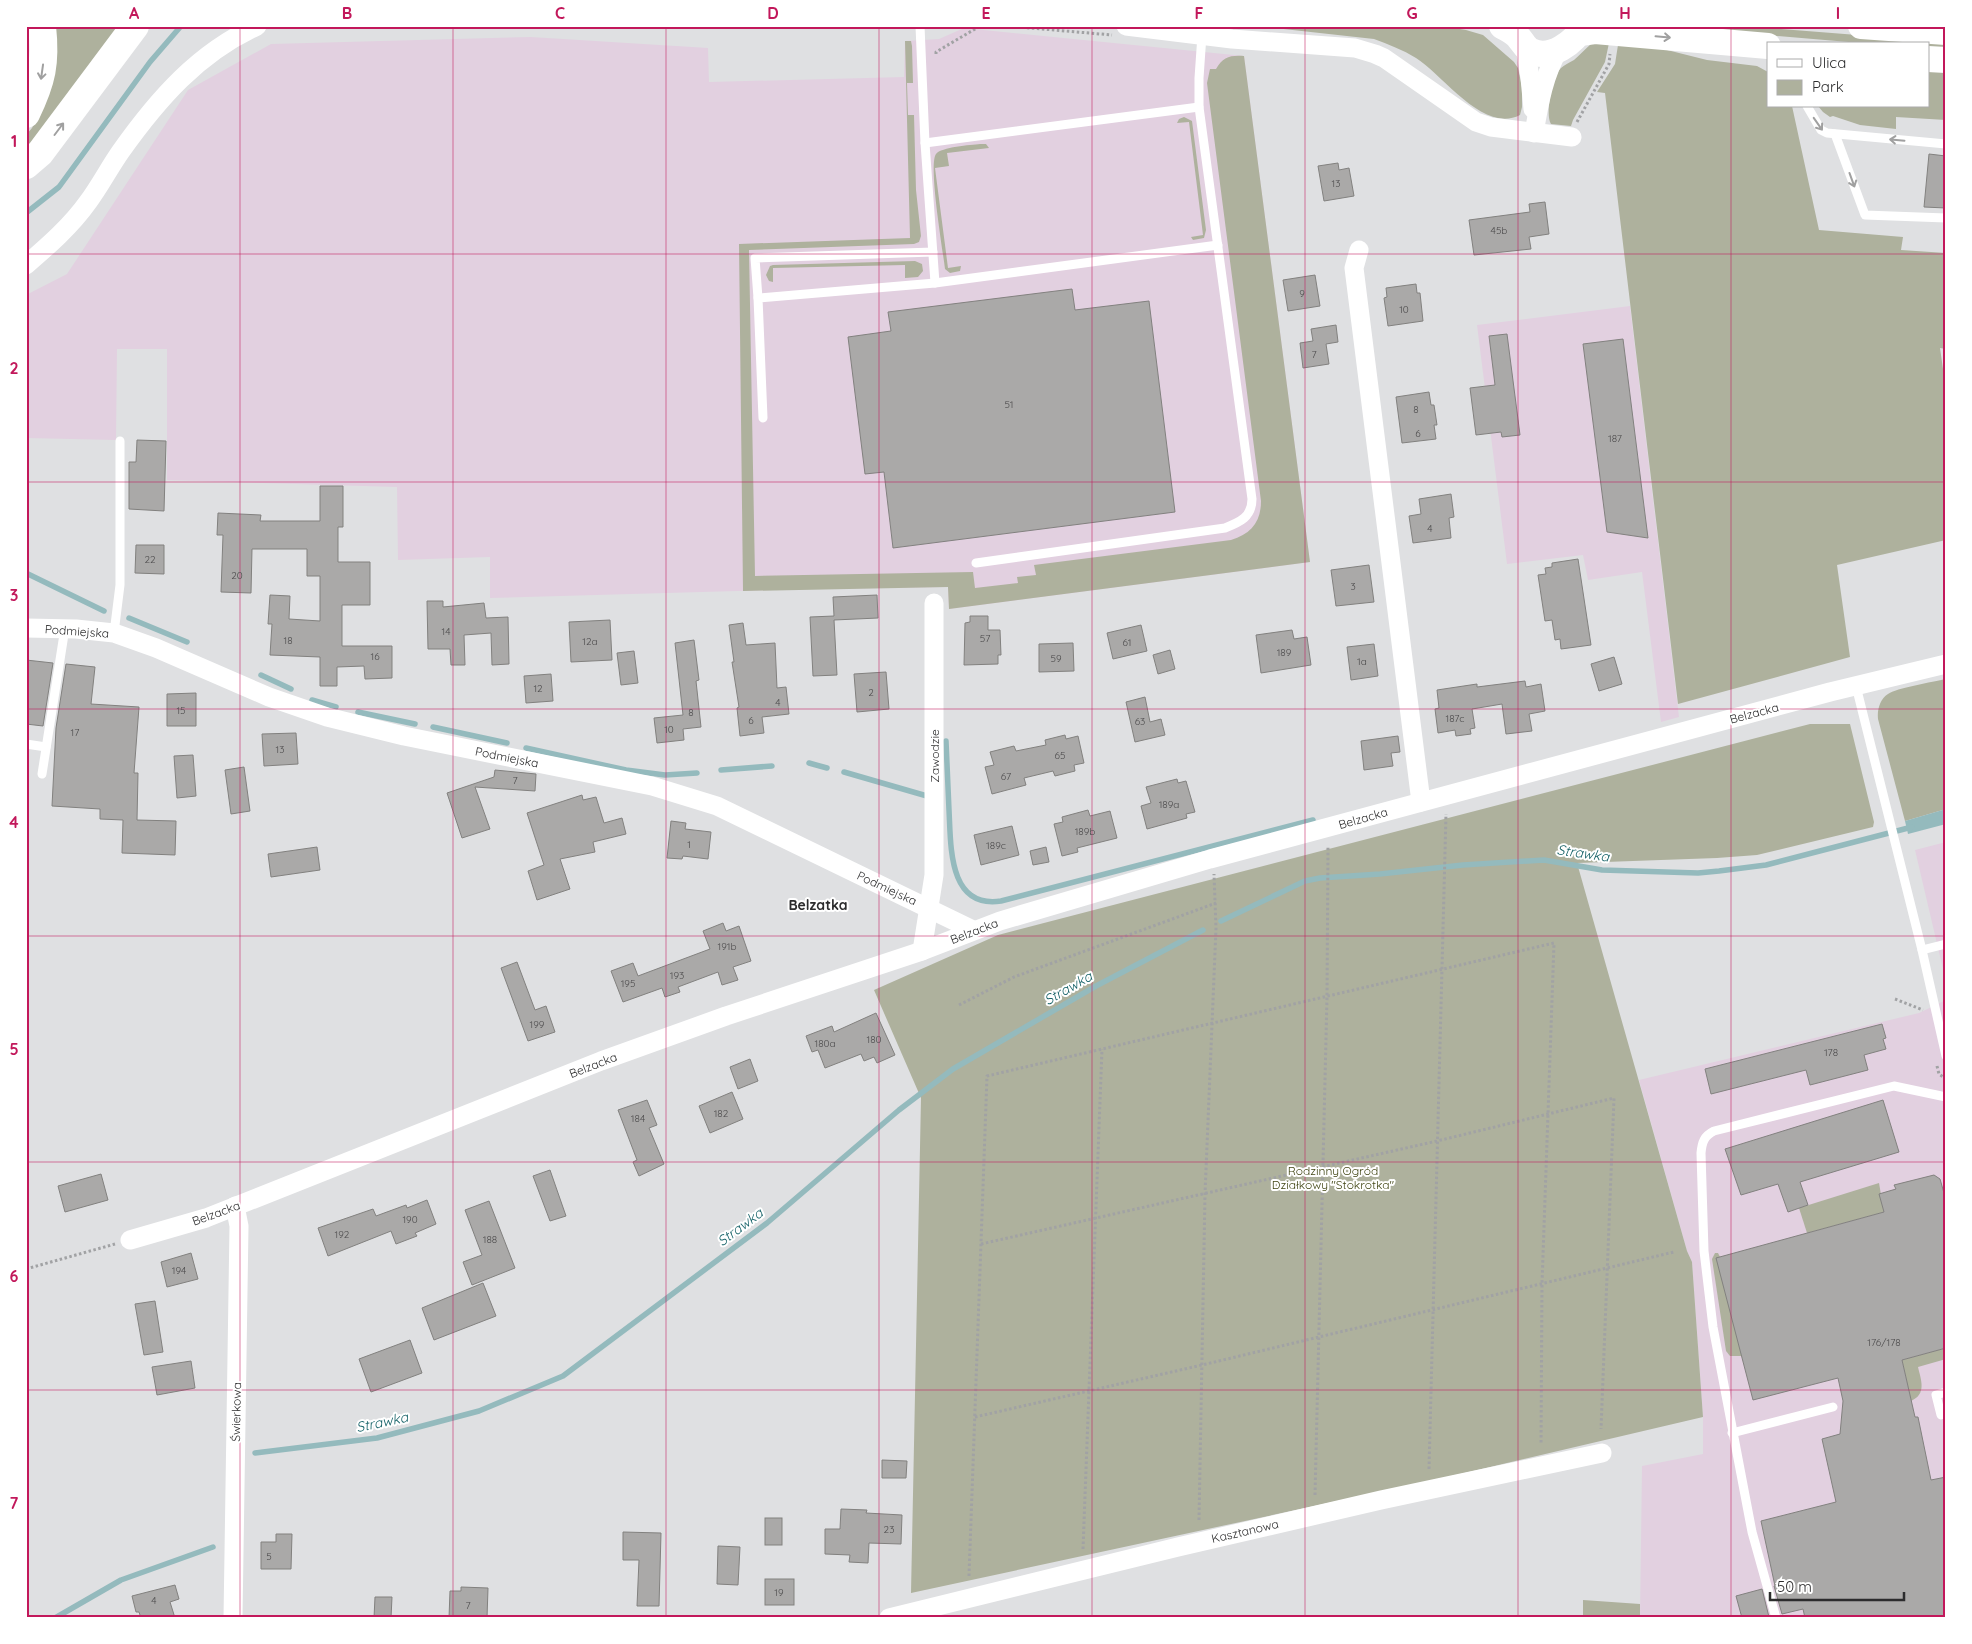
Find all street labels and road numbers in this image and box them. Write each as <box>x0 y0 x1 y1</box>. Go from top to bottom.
street label: Podmiejska <box>44 621 110 641</box>
street label: Belzacka <box>1728 699 1780 727</box>
street label: Zawodzie <box>927 729 942 783</box>
street label: Podmiejska <box>474 743 540 771</box>
street label: Belzacka <box>1337 804 1389 832</box>
street label: Podmiejska <box>855 868 919 908</box>
street label: Belzacka <box>948 915 1000 947</box>
street label: Belzacka <box>567 1049 619 1081</box>
street label: Belzacka <box>190 1197 242 1229</box>
street label: Świerkowa <box>228 1382 244 1442</box>
street label: Kasztanowa <box>1210 1516 1280 1546</box>

